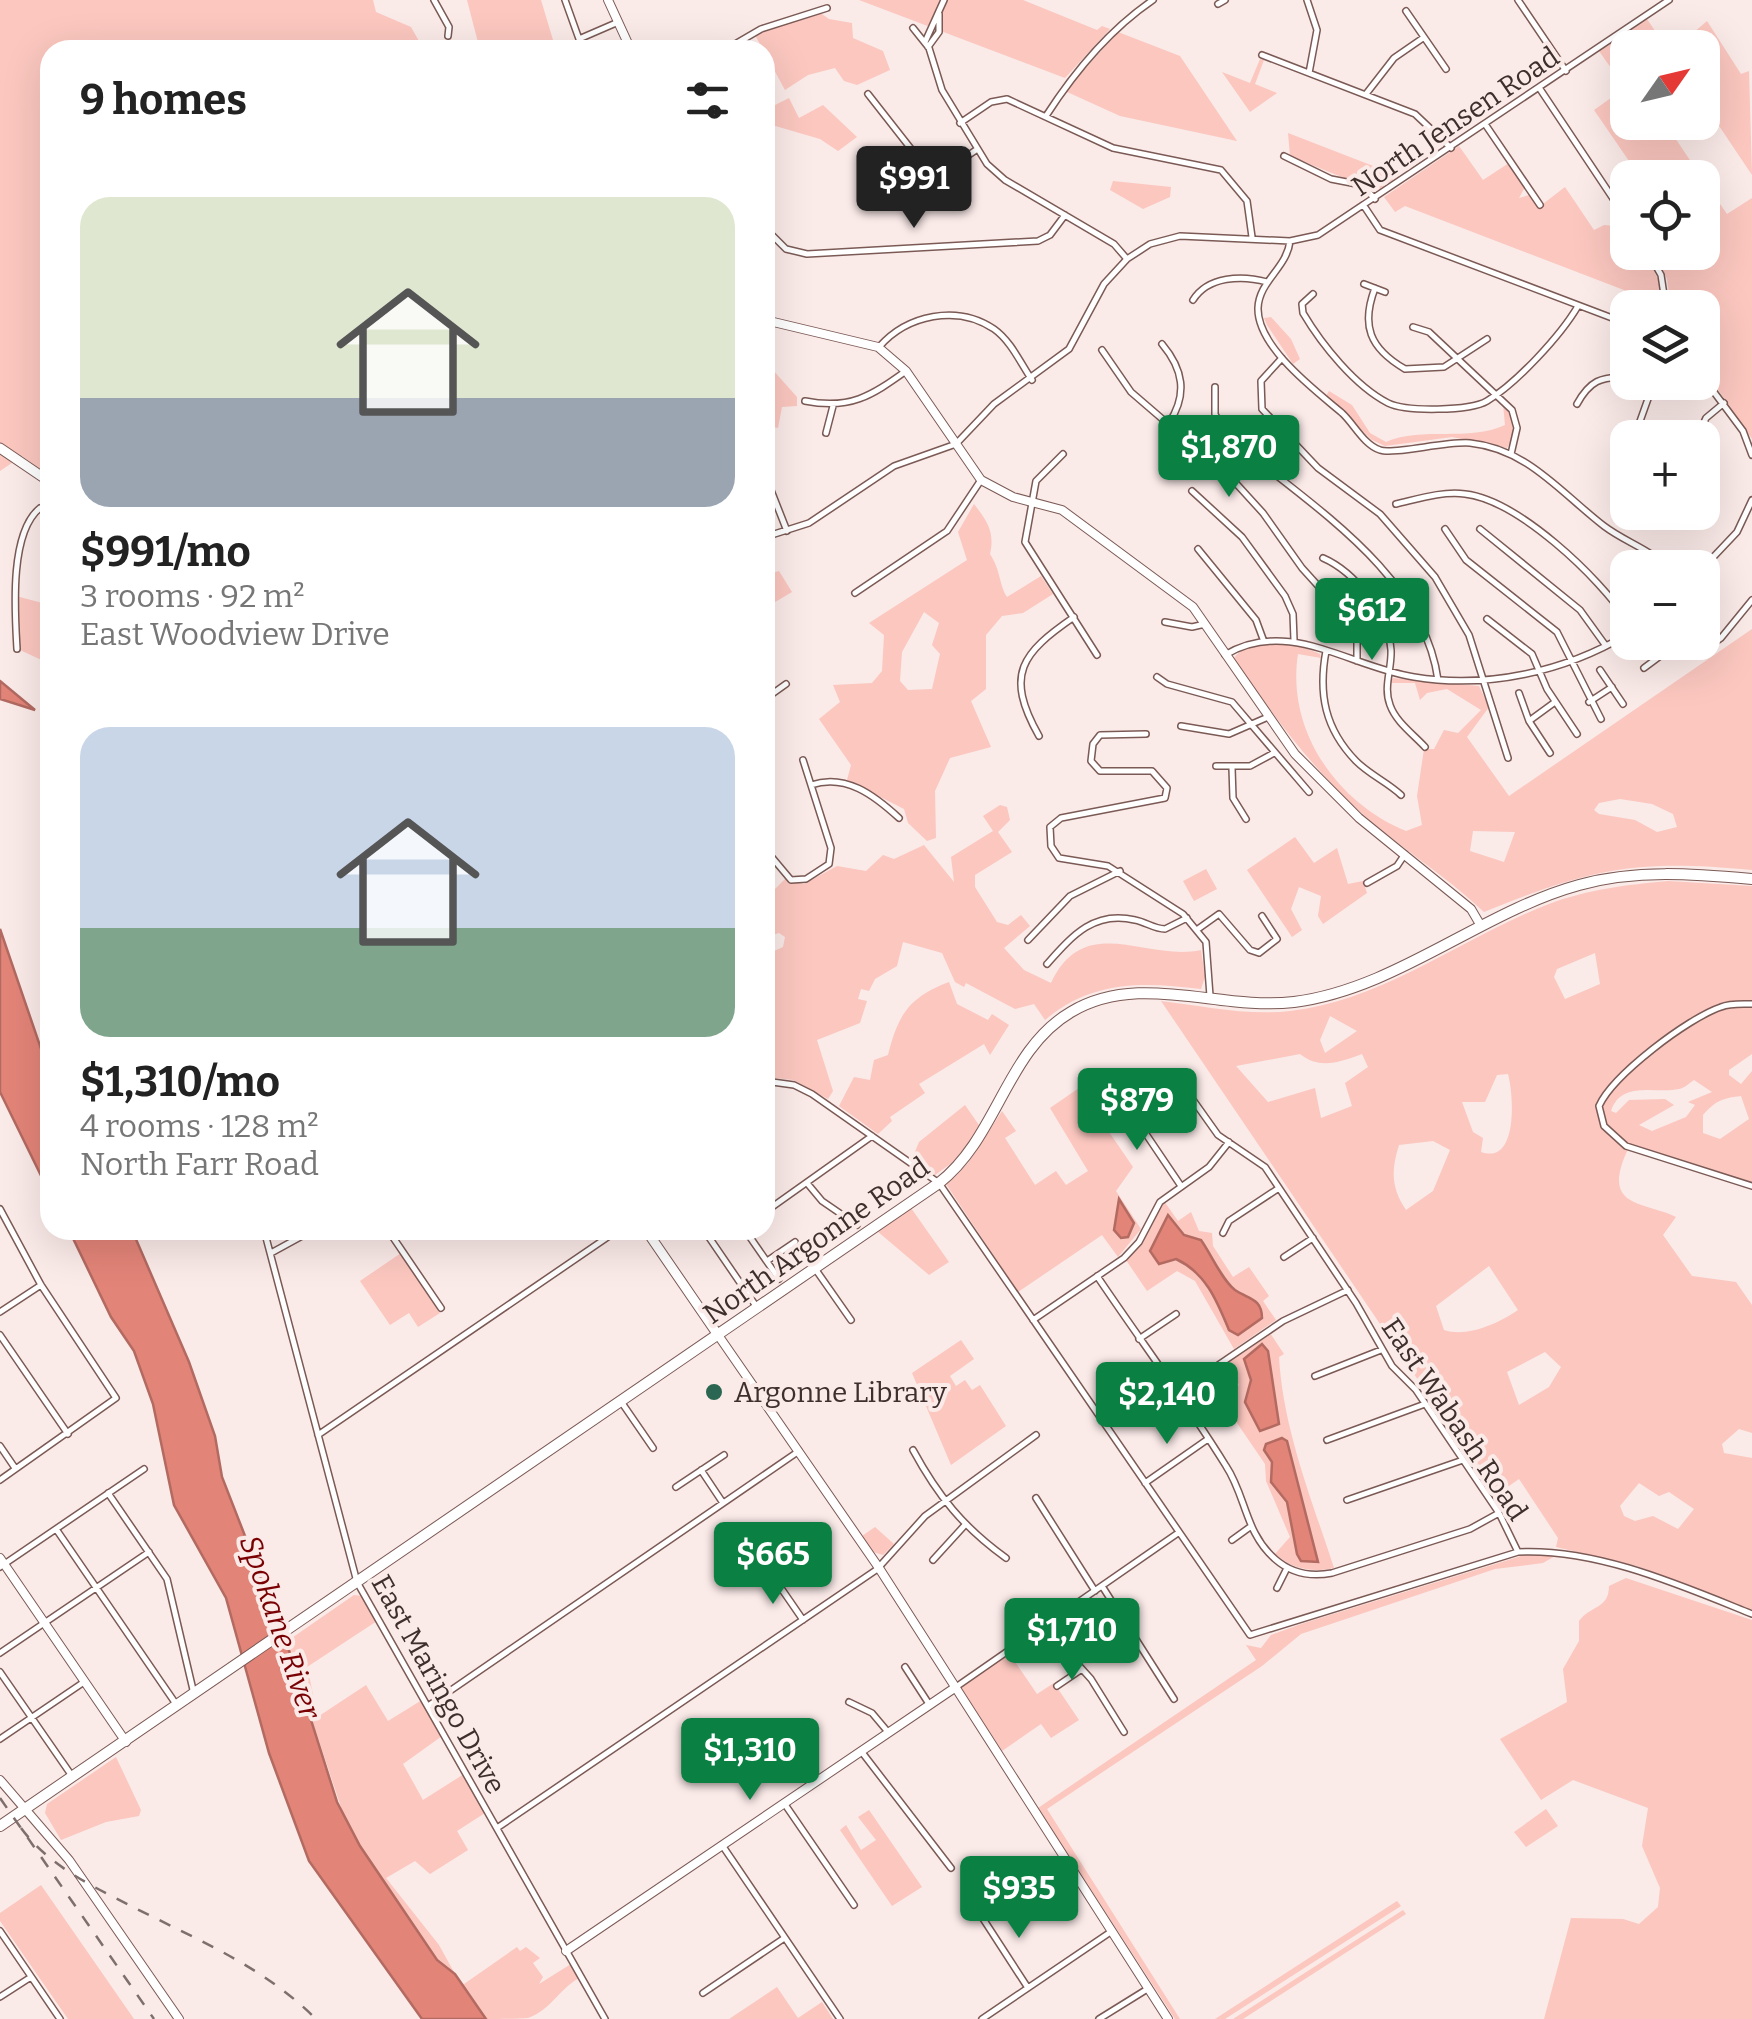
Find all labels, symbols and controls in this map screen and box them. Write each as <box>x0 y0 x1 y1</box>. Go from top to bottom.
north arrow <box>1610 30 1720 140</box>
map controls <box>1610 30 1720 660</box>
street label: North Jensen Road <box>1345 40 1565 203</box>
icon: filters <box>680 73 735 128</box>
text: 9 homes <box>80 75 247 125</box>
pin: $991 <box>855 146 973 231</box>
text: $991 <box>878 159 950 197</box>
button: locate <box>1610 160 1720 270</box>
icon: home <box>318 262 498 442</box>
button: layers <box>1610 290 1720 400</box>
pin: $1,870 <box>1148 415 1310 500</box>
button: + <box>1610 420 1720 530</box>
text: $1,870 <box>1180 428 1278 466</box>
text: $991/mo <box>80 527 251 577</box>
button: − <box>1610 550 1720 660</box>
text: 3 rooms · 92 m² <box>80 577 305 615</box>
pin: $612 <box>1313 578 1431 663</box>
text: $612 <box>1337 591 1407 629</box>
text: East Woodview Drive <box>80 615 390 653</box>
icon: home <box>318 792 498 972</box>
text: $1,310/mo <box>80 1057 280 1107</box>
pin: $879 <box>1078 1068 1196 1153</box>
text: $879 <box>1100 1081 1174 1119</box>
text: 4 rooms · 128 m² <box>80 1107 319 1145</box>
text: North Farr Road <box>80 1145 319 1183</box>
street label: North Argonne Road <box>697 1150 935 1331</box>
street label: East Wabash Road <box>1375 1312 1534 1527</box>
pin: $2,140 <box>1086 1362 1248 1447</box>
text: $2,140 <box>1118 1375 1216 1413</box>
place label: Argonne Library <box>734 1376 947 1409</box>
marker: Argonne Library <box>703 1381 725 1403</box>
pin: $665 <box>714 1522 832 1607</box>
water label: Spokane River <box>232 1531 329 1725</box>
text: $665 <box>736 1535 810 1573</box>
street label: East Maringo Drive <box>365 1569 512 1799</box>
pin: $1,710 <box>991 1598 1153 1683</box>
text: $1,710 <box>1026 1611 1118 1649</box>
pin: $1,310 <box>669 1718 831 1803</box>
text: $1,310 <box>703 1731 797 1769</box>
pin: $935 <box>960 1856 1078 1941</box>
text: $935 <box>982 1869 1056 1907</box>

